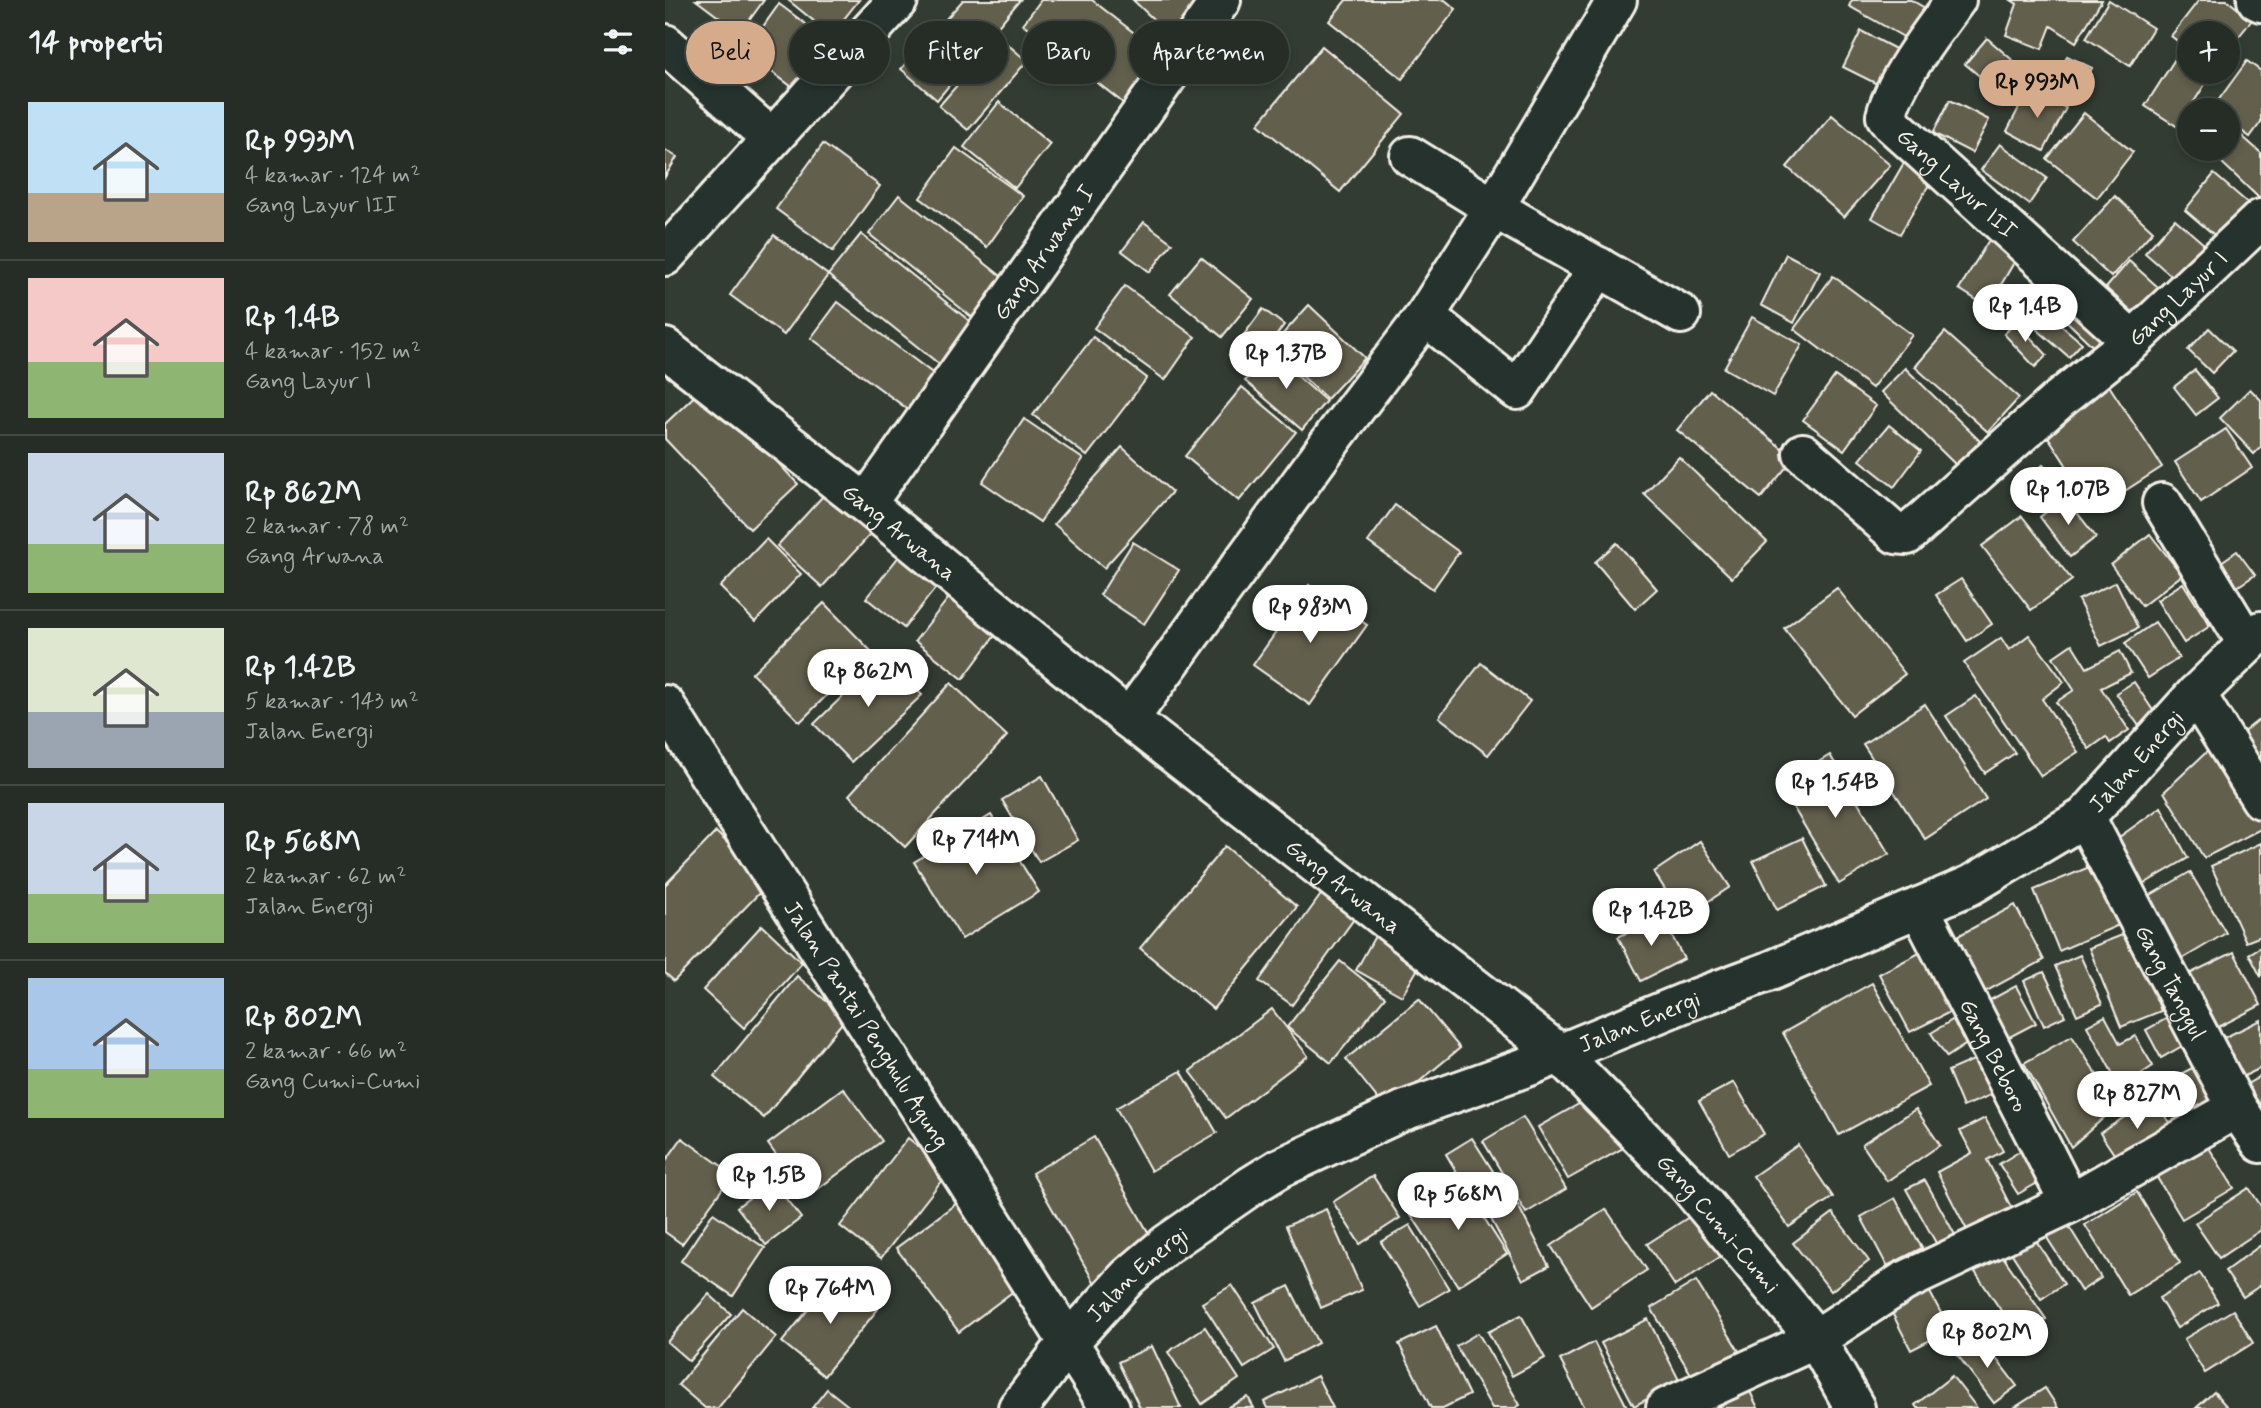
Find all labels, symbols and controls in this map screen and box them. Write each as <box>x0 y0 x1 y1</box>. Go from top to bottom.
chip: Beli <box>686 21 775 84</box>
chip: Sewa <box>789 21 890 84</box>
chip: Filter <box>904 21 1008 84</box>
chip: Baru <box>1022 21 1115 84</box>
chip: Apartemen <box>1129 21 1289 84</box>
map controls <box>2177 21 2240 161</box>
button: + <box>2177 21 2240 84</box>
text: 14 properti <box>28 23 162 62</box>
icon: filters <box>599 23 637 61</box>
pin: Rp 993M <box>1972 60 2102 120</box>
text: Rp 993M <box>1995 68 2079 98</box>
button: − <box>2177 98 2240 161</box>
text: Rp 993M <box>245 122 355 161</box>
street label: Gang Layur III <box>1889 122 2022 247</box>
icon: home <box>84 130 168 214</box>
text: 4 kamar · 124 m² <box>245 161 421 191</box>
street label: Gang Arwana I <box>987 180 1103 327</box>
text: Gang Layur III <box>245 191 397 221</box>
street label: Gang Layur I <box>2122 245 2235 354</box>
pin: Rp 1.4B <box>1960 284 2090 344</box>
text: Rp 1.4B <box>1989 292 2061 322</box>
text: Rp 1.4B <box>245 298 340 337</box>
icon: home <box>84 306 168 390</box>
pin: Rp 1.37B <box>1214 332 1358 391</box>
text: 4 kamar · 152 m² <box>245 337 421 367</box>
text: Rp 1.37B <box>1245 339 1327 369</box>
text: Gang Layur I <box>245 367 372 397</box>
pin: Rp 1.07B <box>1996 468 2140 527</box>
text: Rp 862M <box>245 473 361 512</box>
text: Rp 1.07B <box>2026 475 2110 505</box>
street label: Gang Arwana <box>835 478 962 589</box>
icon: home <box>84 481 168 565</box>
text: 2 kamar · 78 m² <box>245 512 409 542</box>
text: Gang Arwana <box>245 542 384 572</box>
pin: Rp 983M <box>1245 586 1375 645</box>
text: Rp 983M <box>1268 593 1352 623</box>
text: Rp 1.42B <box>245 648 356 687</box>
pin: Rp 862M <box>803 650 933 709</box>
icon: home <box>84 656 168 740</box>
text: Rp 862M <box>823 657 913 687</box>
text: 5 kamar · 143 m² <box>245 687 419 717</box>
street label: Jalan Energi <box>2083 704 2191 820</box>
text: Jalan Energi <box>245 717 374 747</box>
pin: Rp 1.54B <box>1763 760 1907 820</box>
text: Rp 1.54B <box>1791 768 1879 798</box>
pin: Rp 714M <box>911 818 1041 877</box>
text: Rp 568M <box>245 823 361 862</box>
text: Rp 714M <box>932 825 1020 855</box>
icon: home <box>84 831 168 915</box>
street label: Gang Arwana <box>1278 833 1407 942</box>
text: 2 kamar · 62 m² <box>245 862 406 892</box>
pin: Rp 1.42B <box>1579 888 1723 948</box>
text: Jalan Energi <box>245 892 374 922</box>
street label: Jalan Pantai Penghulu Agung <box>776 896 955 1156</box>
text: Rp 1.42B <box>1609 896 1693 926</box>
street label: Gang Tanggul <box>2127 920 2212 1046</box>
street label: Jalan Energi <box>1575 985 1705 1061</box>
street label: Gang Beboro <box>1951 994 2034 1118</box>
text: Rp 802M <box>245 998 362 1037</box>
icon: home <box>84 1006 168 1090</box>
text: 2 kamar · 66 m² <box>245 1037 407 1067</box>
text: Gang Cumi-Cumi <box>245 1067 420 1097</box>
pin: Rp 827M <box>2072 1072 2202 1131</box>
text: Rp 827M <box>2093 1079 2181 1109</box>
street label: Gang Cumi-Cumi <box>1649 1148 1785 1301</box>
pin: Rp 1.5B <box>704 1154 834 1213</box>
text: Rp 1.5B <box>732 1161 806 1191</box>
pin: Rp 568M <box>1393 1172 1523 1232</box>
text: Rp 568M <box>1414 1180 1502 1210</box>
street label: Jalan Energi <box>1081 1221 1195 1330</box>
pin: Rp 764M <box>765 1266 895 1326</box>
text: Rp 764M <box>785 1274 875 1304</box>
pin: Rp 802M <box>1922 1310 2052 1370</box>
text: Rp 802M <box>1942 1318 2032 1348</box>

